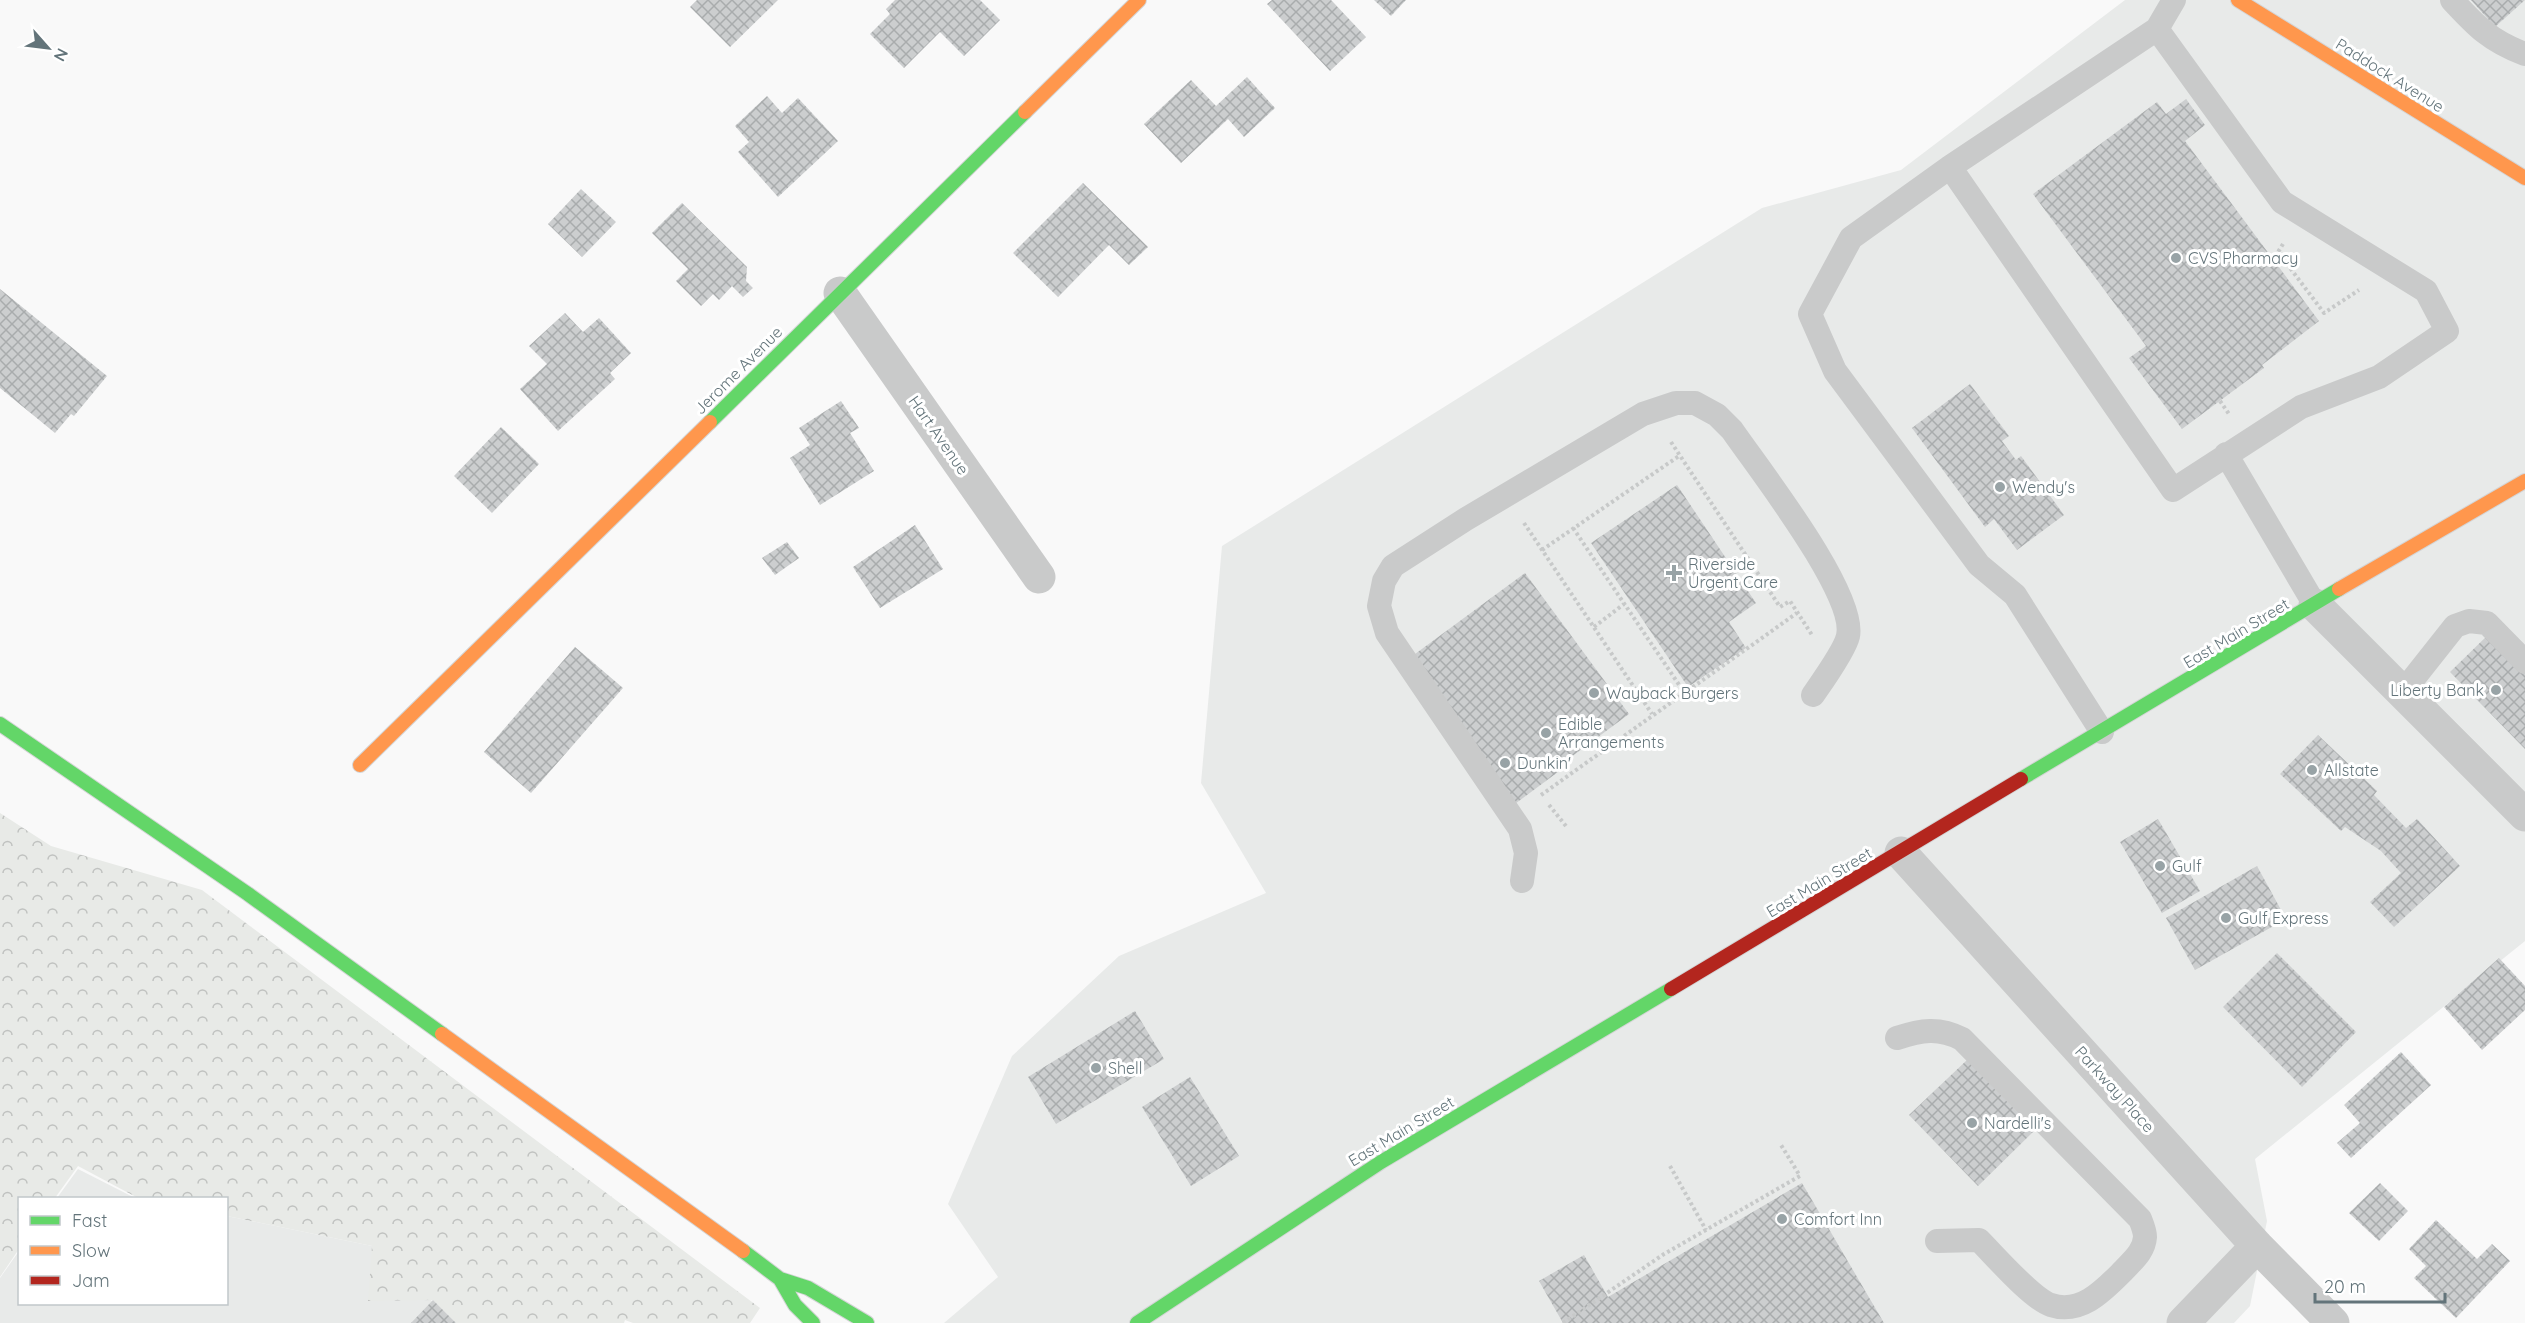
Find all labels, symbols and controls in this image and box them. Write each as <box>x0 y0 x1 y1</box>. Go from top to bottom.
north arrow <box>18 18 78 78</box>
street label: Paddock Avenue <box>2332 34 2448 116</box>
text: N <box>50 45 73 65</box>
place label: CVS Pharmacy <box>2188 248 2298 268</box>
marker: CVS Pharmacy <box>2169 251 2183 265</box>
street label: Jerome Avenue <box>690 322 786 418</box>
street label: Hart Avenue <box>904 392 974 478</box>
place label: Wendy's <box>2012 477 2075 497</box>
marker: Wendy's <box>1993 480 2007 494</box>
place label: Riverside Urgent Care <box>1688 554 1778 592</box>
marker: Riverside Urgent Care <box>1665 564 1683 582</box>
street label: East Main Street <box>2180 594 2292 672</box>
place label: Liberty Bank <box>2390 680 2484 700</box>
place label: Wayback Burgers <box>1606 683 1739 703</box>
marker: Liberty Bank <box>2489 683 2503 697</box>
marker: Wayback Burgers <box>1587 686 1601 700</box>
place label: Edible Arrangements <box>1558 714 1664 752</box>
marker: Edible Arrangements <box>1539 726 1553 740</box>
place label: Dunkin' <box>1517 753 1571 773</box>
marker: Dunkin' <box>1498 756 1512 770</box>
place label: Allstate <box>2324 760 2379 780</box>
marker: Allstate <box>2305 763 2319 777</box>
street label: East Main Street <box>1763 843 1875 921</box>
place label: Gulf <box>2172 856 2202 876</box>
marker: Gulf <box>2153 859 2167 873</box>
place label: Gulf Express <box>2238 908 2328 928</box>
marker: Gulf Express <box>2219 911 2233 925</box>
street label: Parkway Place <box>2071 1042 2159 1136</box>
place label: Shell <box>1108 1058 1142 1078</box>
marker: Shell <box>1089 1061 1103 1075</box>
street label: East Main Street <box>1345 1092 1457 1170</box>
place label: Nardelli's <box>1984 1113 2051 1133</box>
marker: Nardelli's <box>1965 1116 1979 1130</box>
legend <box>18 1197 228 1305</box>
text: Fast <box>72 1209 107 1232</box>
place label: Comfort Inn <box>1794 1209 1882 1229</box>
marker: Comfort Inn <box>1775 1212 1789 1226</box>
text: Slow <box>72 1239 110 1262</box>
scale bar <box>2315 1266 2446 1304</box>
text: Jam <box>72 1269 110 1292</box>
text: 20 m <box>2324 1275 2366 1298</box>

